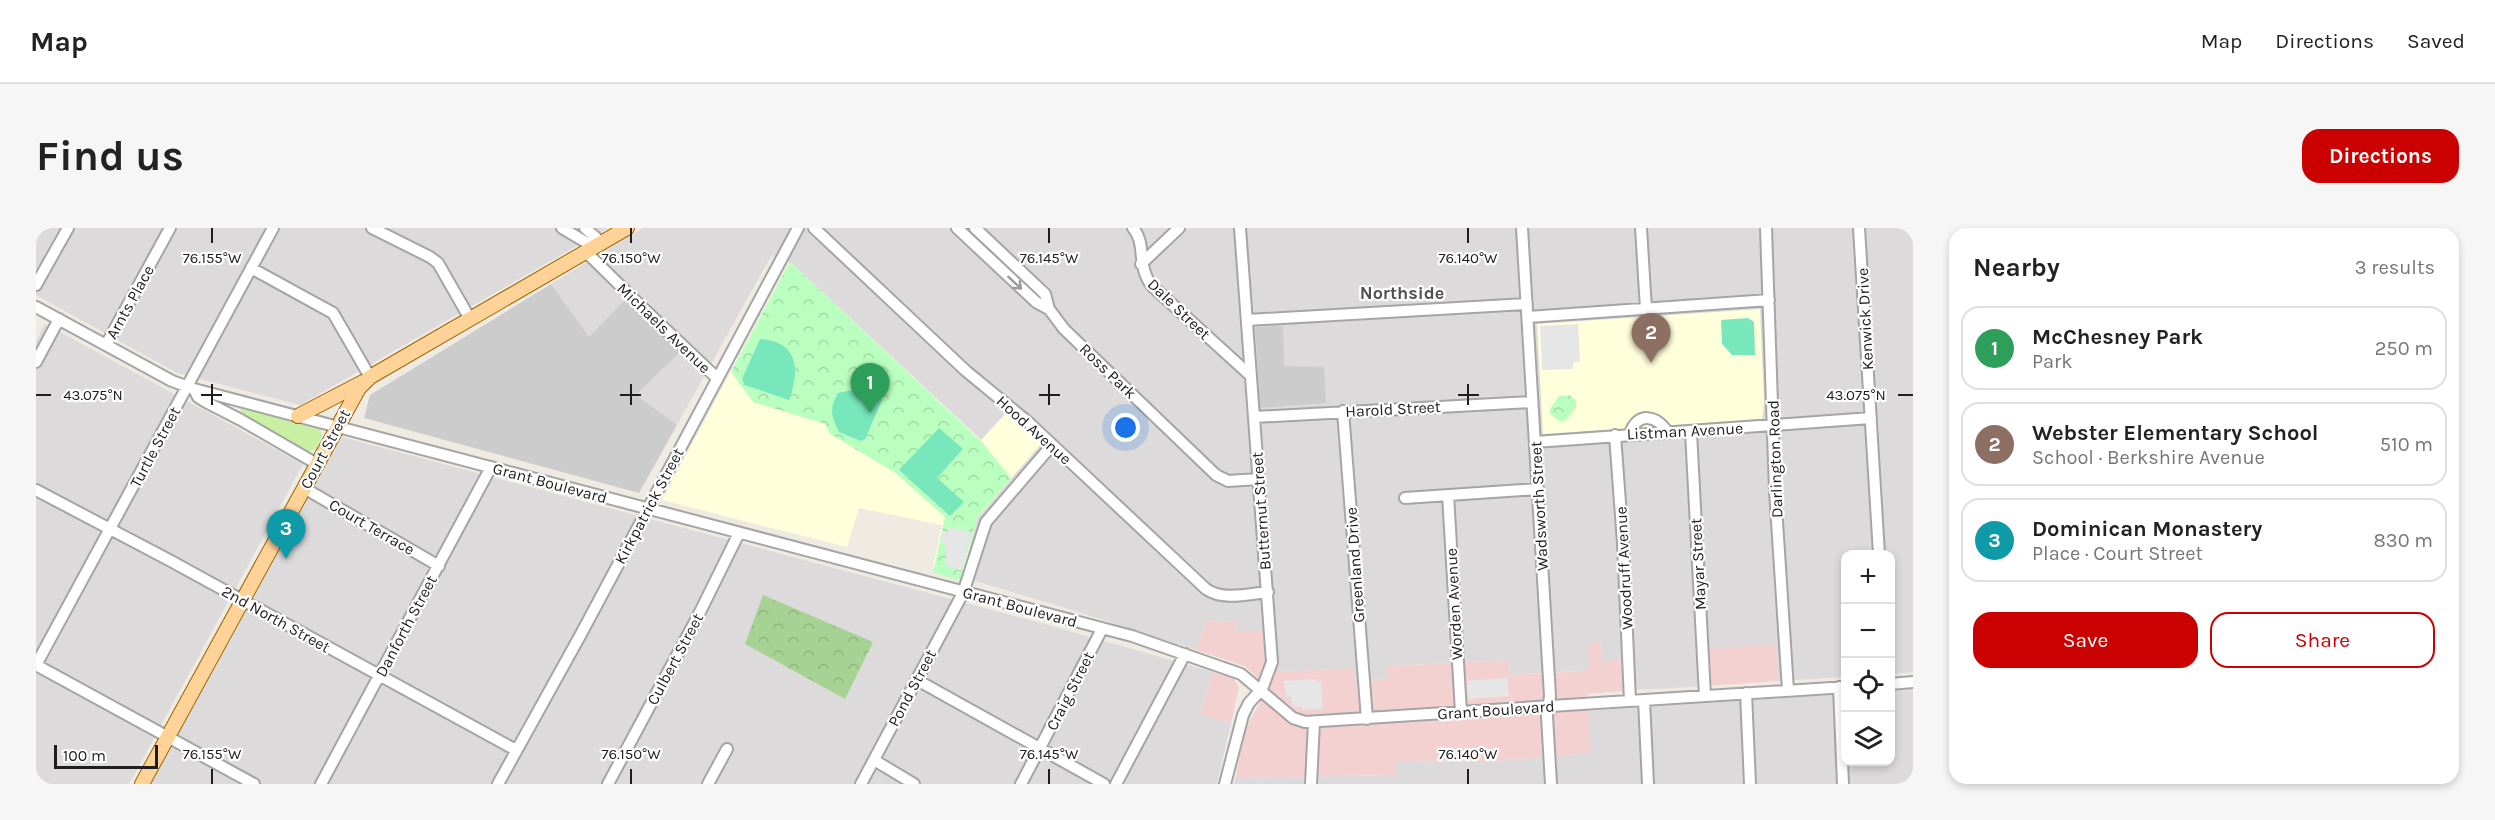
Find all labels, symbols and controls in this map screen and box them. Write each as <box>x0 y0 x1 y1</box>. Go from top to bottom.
text: Map <box>30 25 88 58</box>
text: Map <box>2201 29 2242 53</box>
text: Directions <box>2275 29 2374 53</box>
text: Saved <box>2407 29 2465 53</box>
button: Directions <box>2302 129 2459 183</box>
text: Find us <box>36 131 184 181</box>
text: 76.155°W <box>183 249 242 267</box>
text: 76.150°W <box>601 249 661 267</box>
text: 76.145°W <box>1020 249 1079 267</box>
text: 76.140°W <box>1438 249 1498 267</box>
text: Nearby <box>1973 252 2060 283</box>
text: 3 results <box>2355 256 2435 279</box>
street label: Arnts Place <box>102 262 158 342</box>
street label: Kenwick Drive <box>1853 267 1877 371</box>
street label: Dale Street <box>1144 274 1214 344</box>
one-way arrow <box>1007 275 1022 290</box>
street label: Michaels Avenue <box>613 279 715 377</box>
district label: Northside <box>1360 282 1444 304</box>
pin: 2 <box>1632 314 1670 363</box>
text: McChesney Park <box>2032 324 2203 350</box>
text: 1 <box>1991 337 1998 360</box>
text: 250 m <box>2375 337 2433 360</box>
street label: Ross Park <box>1076 339 1140 403</box>
text: Park <box>2032 350 2073 373</box>
pin: 1 <box>850 364 890 413</box>
text: 43.075°N <box>63 386 123 404</box>
text: 43.075°N <box>1826 386 1886 404</box>
street label: Hood Avenue <box>993 391 1075 469</box>
street label: Harold Street <box>1345 397 1441 421</box>
street label: Darlington Road <box>1763 400 1787 518</box>
street label: Turtle Street <box>126 403 184 491</box>
street label: Court Street <box>296 406 354 492</box>
your location <box>1111 413 1140 442</box>
street label: Listman Avenue <box>1626 418 1744 444</box>
text: Webster Elementary School <box>2032 420 2319 446</box>
text: 2 <box>1988 433 2001 456</box>
text: 510 m <box>2380 433 2433 456</box>
street label: Wadsworth Street <box>1526 441 1552 571</box>
street label: Kirkpatrick Street <box>610 445 688 567</box>
text: School · Berkshire Avenue <box>2032 446 2265 469</box>
street label: Butternut Street <box>1247 451 1275 571</box>
street label: Grant Boulevard <box>491 459 609 507</box>
street label: Court Terrace <box>326 495 418 559</box>
street label: Woodruff Avenue <box>1611 506 1637 630</box>
street label: Greenland Drive <box>1341 507 1369 623</box>
pin: 3 <box>266 510 306 559</box>
text: Dominican Monastery <box>2032 516 2262 542</box>
street label: Mayar Street <box>1686 518 1710 610</box>
text: 3 <box>1988 529 2001 552</box>
text: 830 m <box>2374 529 2433 552</box>
text: Place · Court Street <box>2032 542 2203 565</box>
street label: Worden Avenue <box>1442 548 1466 660</box>
map controls <box>1841 550 1895 766</box>
button: + <box>1841 550 1895 604</box>
street label: Danforth Street <box>371 572 441 680</box>
street label: 2nd North Street <box>218 581 334 657</box>
street label: Grant Boulevard <box>961 583 1079 631</box>
button: − <box>1841 604 1895 658</box>
street label: Culbert Street <box>643 610 707 708</box>
button: Save <box>1973 612 2198 668</box>
button: Share <box>2210 612 2435 668</box>
street label: Pond Street <box>884 646 940 730</box>
street label: Craig Street <box>1042 648 1098 734</box>
button: locate <box>1841 658 1895 712</box>
street label: Grant Boulevard <box>1437 696 1555 724</box>
button: layers <box>1841 712 1895 766</box>
scale bar <box>54 742 158 770</box>
text: 76.155°W <box>183 745 242 763</box>
text: 76.150°W <box>601 745 661 763</box>
text: 76.145°W <box>1020 745 1079 763</box>
text: 76.140°W <box>1438 745 1498 763</box>
text: 100 m <box>63 746 106 765</box>

